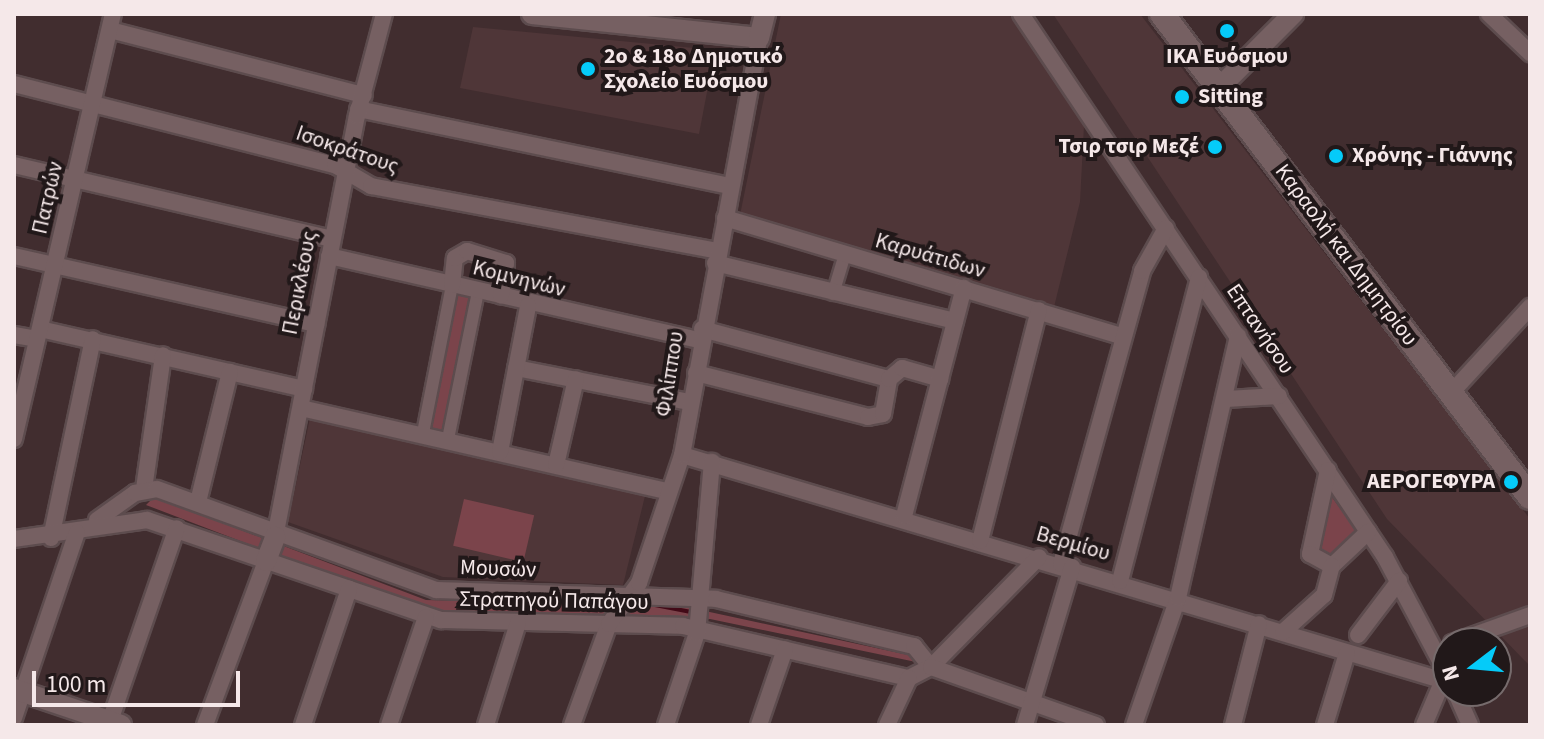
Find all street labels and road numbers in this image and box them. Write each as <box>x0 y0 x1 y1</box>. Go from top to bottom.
street label: Ισοκράτους <box>292 120 402 180</box>
street label: Πατρών <box>27 159 69 237</box>
street label: Καραολή και Δημητρίου <box>1269 159 1423 351</box>
street label: Καρυάτιδων <box>872 228 988 284</box>
street label: Περικλέους <box>277 229 323 337</box>
street label: Κομνηνών <box>470 255 568 303</box>
street label: Επτανήσου <box>1220 279 1300 379</box>
street label: Φιλίππου <box>650 329 690 419</box>
street label: Βερμίου <box>1033 521 1113 567</box>
street label: Μουσών <box>459 554 537 584</box>
street label: Στρατηγού Παπάγου <box>459 586 649 616</box>

